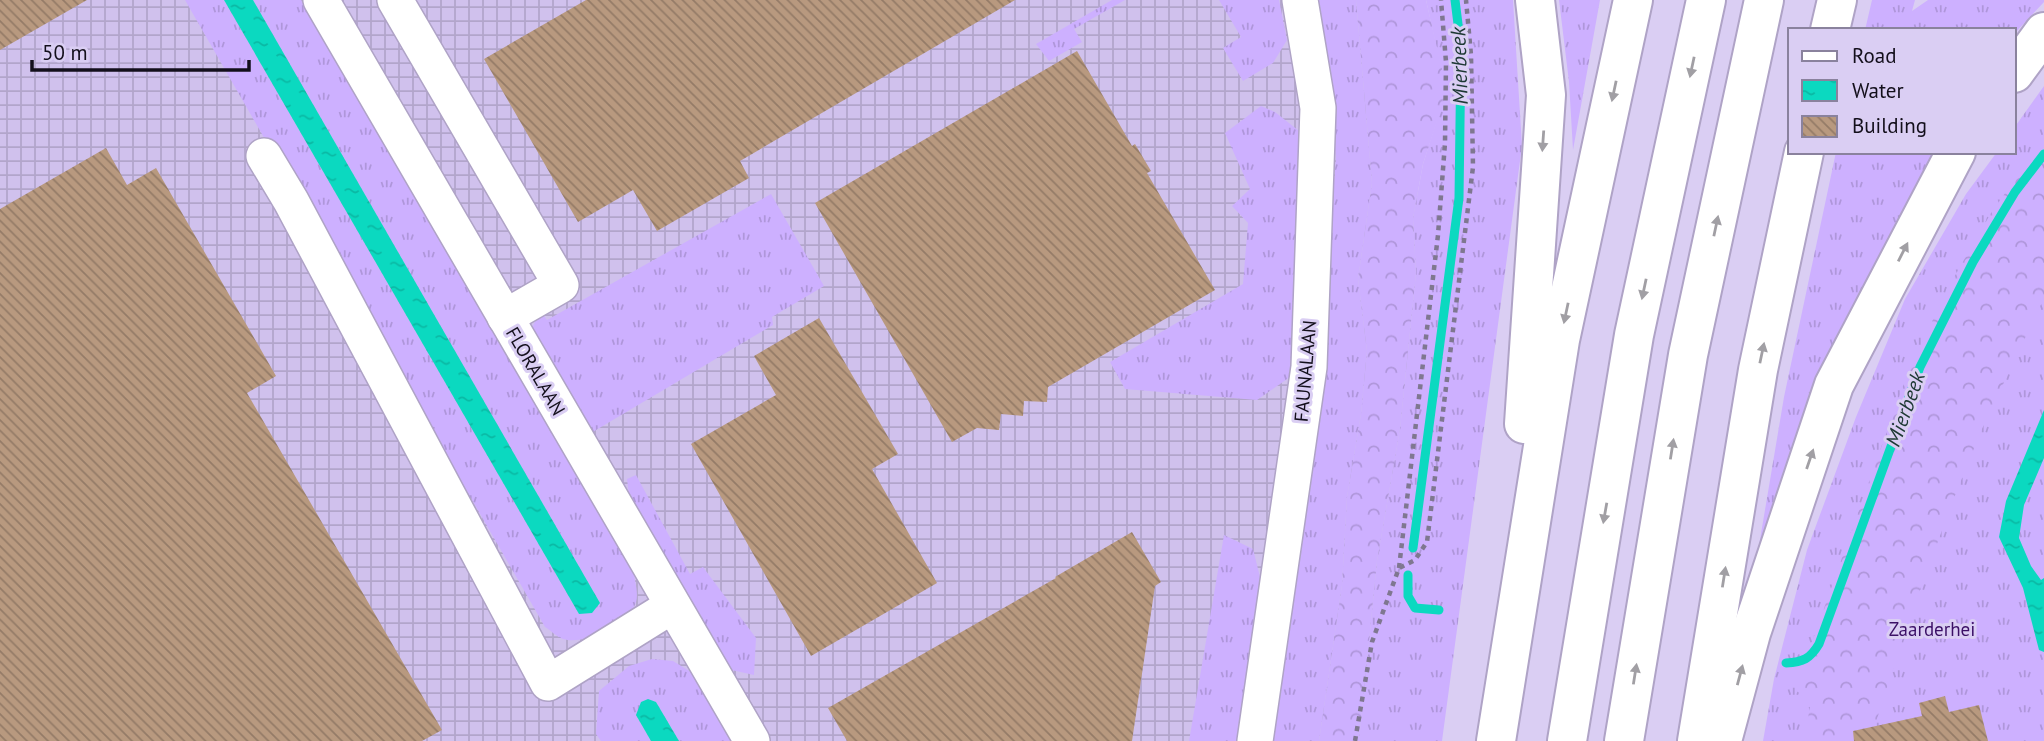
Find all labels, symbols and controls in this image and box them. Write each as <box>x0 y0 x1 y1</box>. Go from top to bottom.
water label: Mierbeek <box>1444 25 1474 105</box>
scale bar <box>32 28 248 72</box>
legend <box>1788 28 2016 154</box>
text: 50 m <box>42 39 88 66</box>
text: Road <box>1852 42 1896 69</box>
one-way arrow <box>1686 56 1697 78</box>
text: Water <box>1852 77 1904 104</box>
one-way arrow <box>1608 80 1619 102</box>
text: Building <box>1852 112 1927 139</box>
one-way arrow <box>1537 130 1548 152</box>
one-way arrow <box>1710 215 1721 237</box>
one-way arrow <box>1897 242 1909 262</box>
one-way arrow <box>1639 278 1650 300</box>
one-way arrow <box>1560 302 1571 324</box>
street label: FAUNALAAN <box>1289 319 1321 423</box>
street label: FLORALAAN <box>501 322 571 420</box>
one-way arrow <box>1756 342 1767 364</box>
water label: Mierbeek <box>1879 366 1932 450</box>
one-way arrow <box>1667 438 1678 460</box>
one-way arrow <box>1805 448 1815 469</box>
one-way arrow <box>1599 502 1610 524</box>
one-way arrow <box>1719 566 1730 588</box>
park label: Zaarderhei <box>1889 617 1975 641</box>
one-way arrow <box>1630 663 1641 685</box>
one-way arrow <box>1735 664 1746 686</box>

